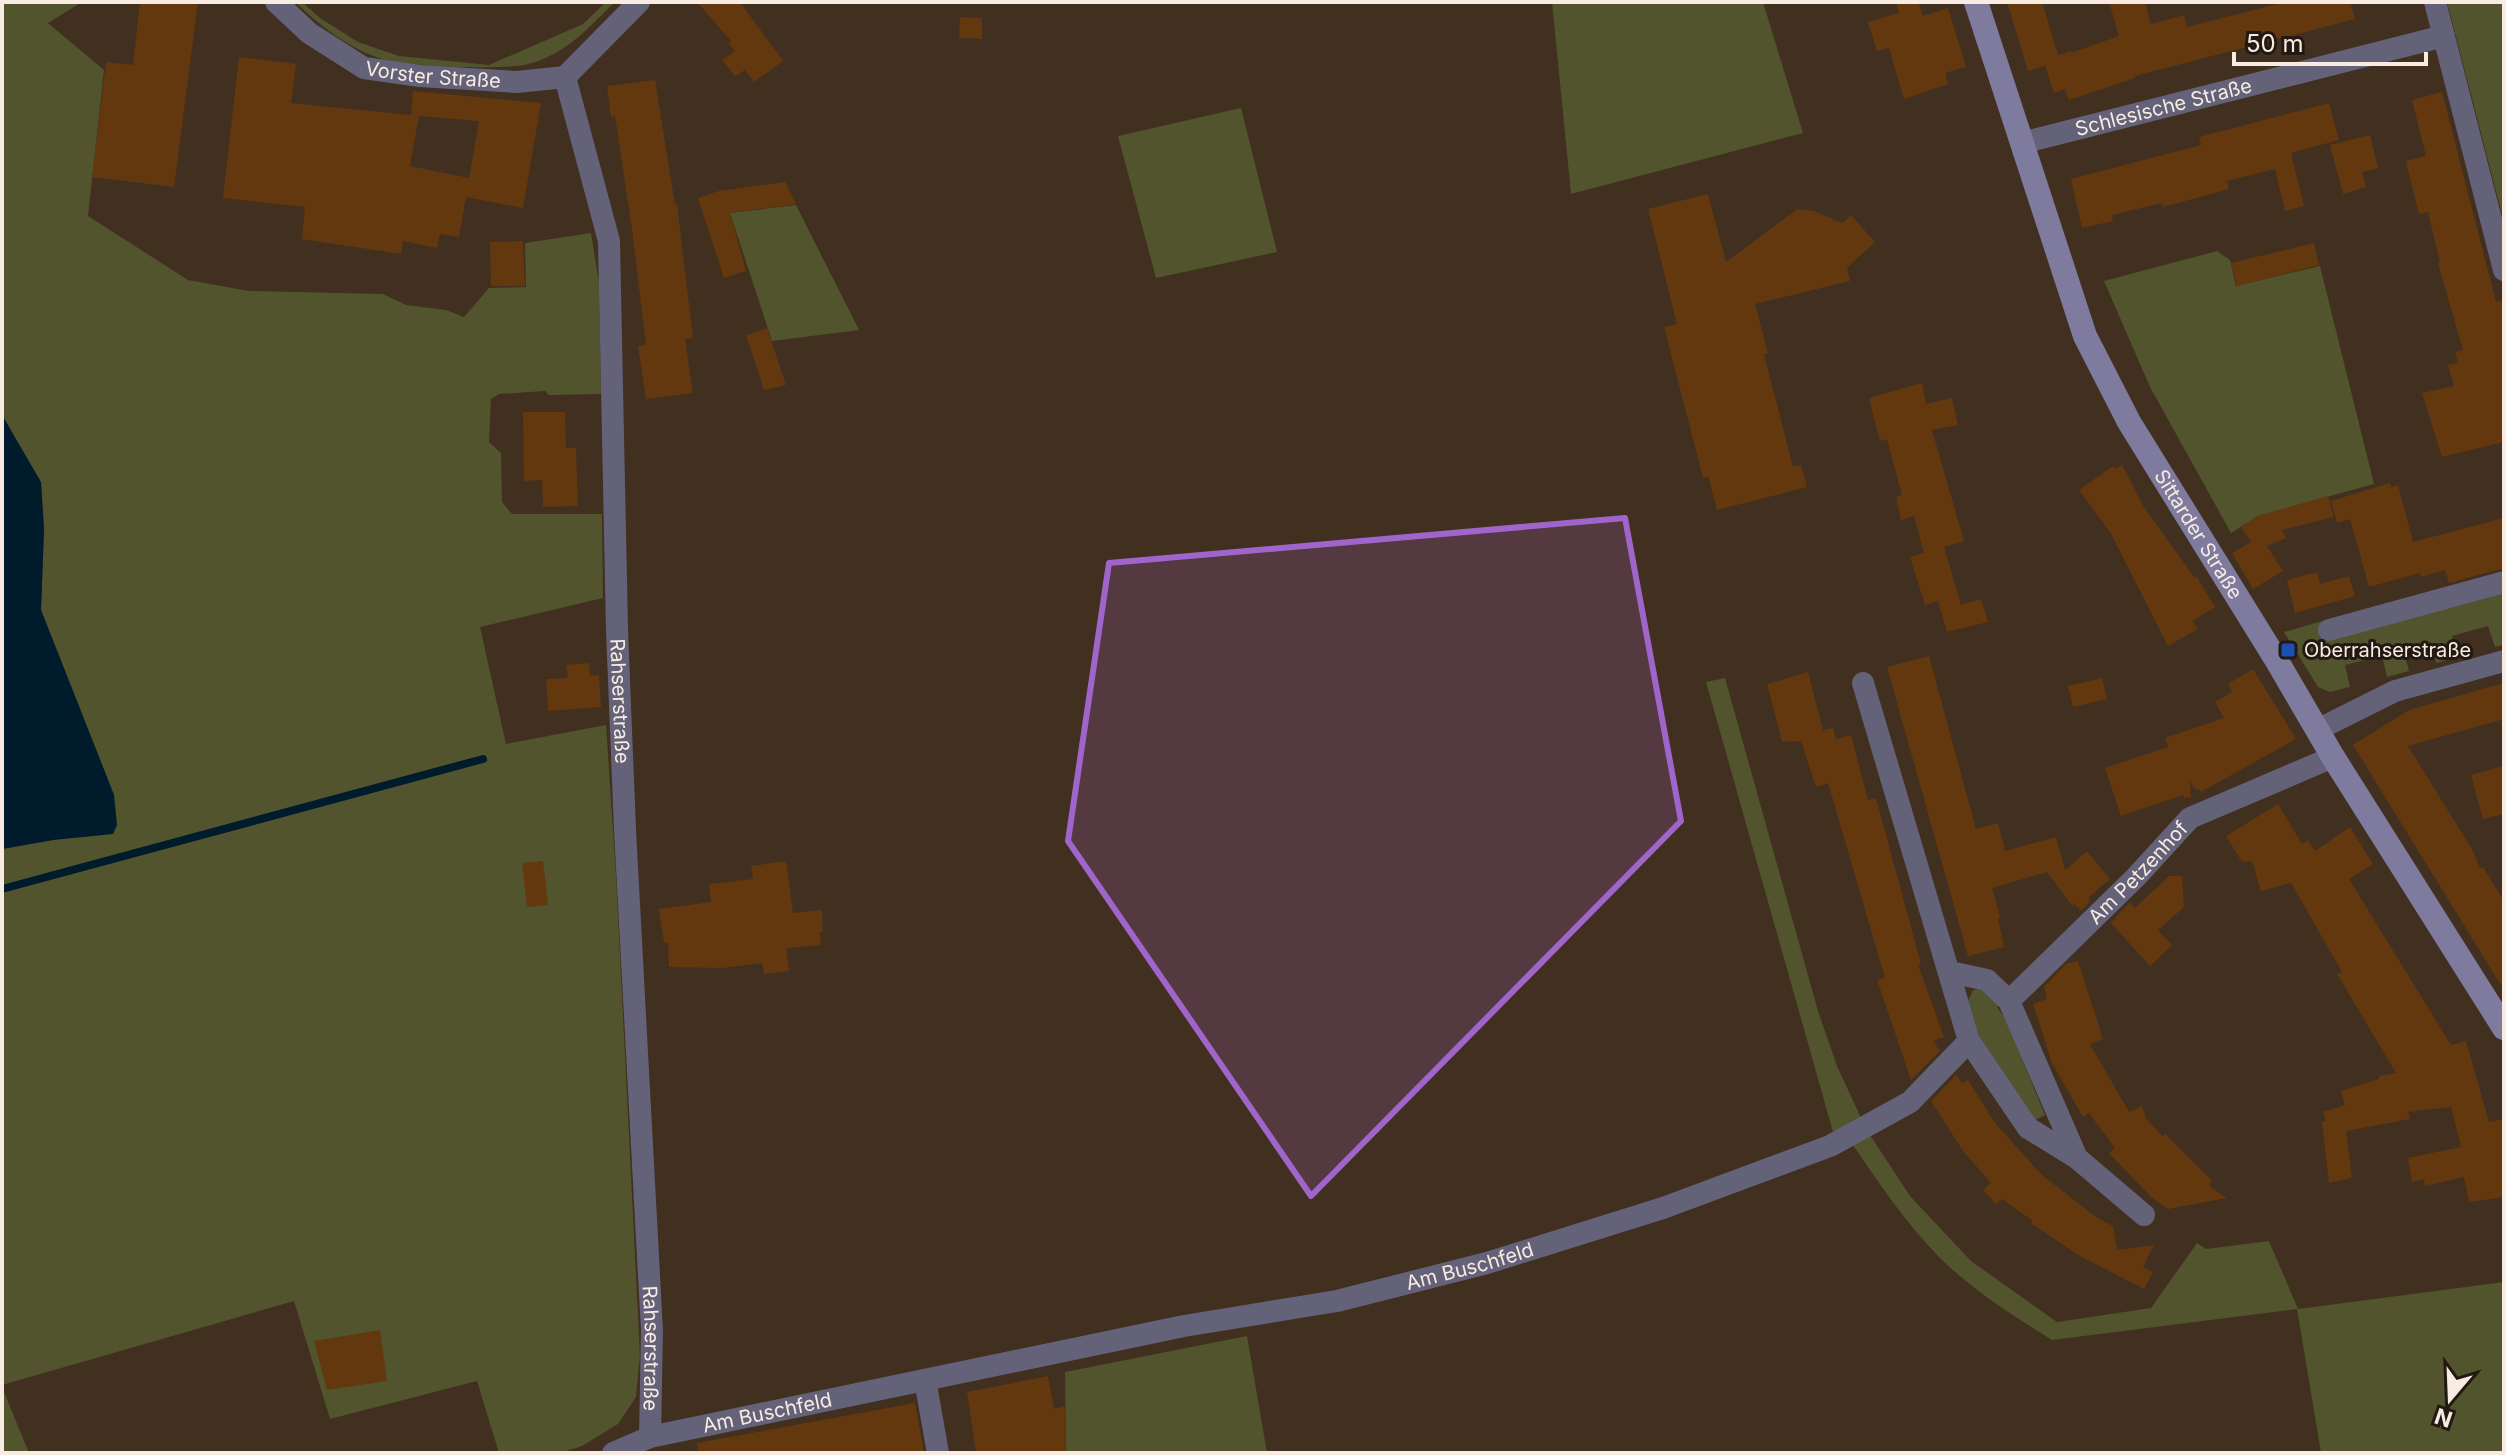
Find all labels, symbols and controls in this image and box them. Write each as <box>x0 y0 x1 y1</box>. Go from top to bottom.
scale bar <box>2234 16 2426 66</box>
text: 50 m <box>2246 29 2304 58</box>
street label: Vorster Straße <box>364 56 502 93</box>
street label: Schlesische Straße <box>2073 73 2254 141</box>
street label: Sittarder Straße <box>2149 465 2248 604</box>
street label: Rahserstraße <box>605 638 634 764</box>
place label: Oberrahserstraße <box>2304 638 2471 662</box>
marker: Oberrahserstraße <box>2279 641 2297 659</box>
street label: Am Petzenhof <box>2083 816 2193 929</box>
street label: Am Buschfeld <box>1403 1237 1537 1295</box>
street label: Rahserstraße <box>638 1285 664 1411</box>
north arrow <box>2410 1359 2490 1439</box>
street label: Am Buschfeld <box>700 1388 834 1438</box>
text: N <box>2431 1403 2456 1433</box>

